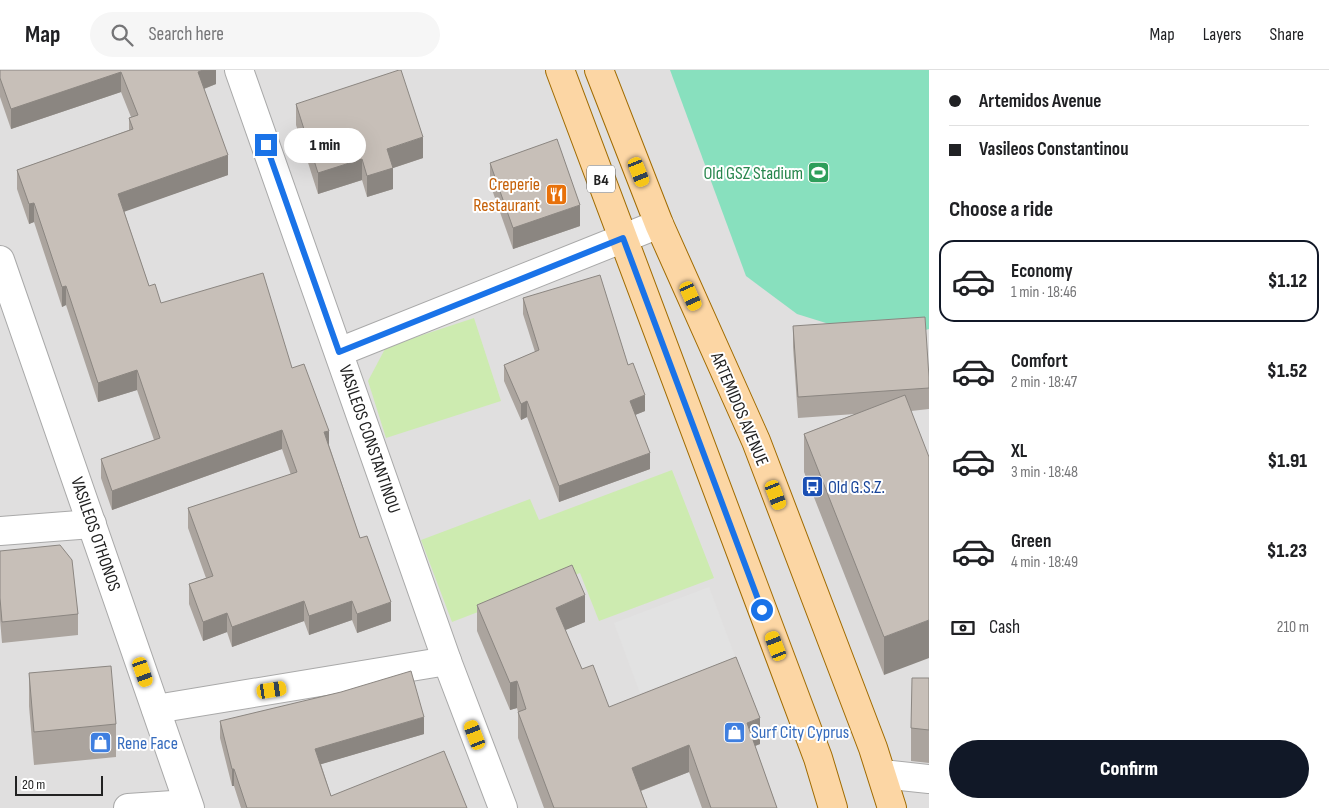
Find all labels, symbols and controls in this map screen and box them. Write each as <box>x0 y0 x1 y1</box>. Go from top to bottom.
search box <box>90 12 440 57</box>
text: Map <box>25 20 60 49</box>
icon: search <box>108 21 136 49</box>
text: Search here <box>148 23 224 46</box>
text: Map <box>1150 24 1175 45</box>
text: Layers <box>1203 24 1242 45</box>
text: Share <box>1270 24 1304 45</box>
text: Artemidos Avenue <box>979 90 1101 113</box>
callout: 1 min <box>284 128 366 162</box>
route end <box>255 134 277 156</box>
text: 1 min <box>310 136 340 155</box>
text: Vasileos Constantinou <box>979 138 1128 161</box>
car <box>626 155 651 189</box>
sports icon: Old GSZ Stadium <box>807 161 831 185</box>
place label: Old GSZ Stadium <box>703 163 803 184</box>
road number: B4 <box>587 166 615 192</box>
place label: Creperie Restaurant <box>473 174 541 216</box>
restaurant icon: Creperie Restaurant <box>544 182 568 206</box>
text: Choose a ride <box>949 196 1053 223</box>
icon: car <box>951 259 996 304</box>
text: Economy <box>1011 260 1073 283</box>
text: $1.12 <box>1268 270 1307 293</box>
car <box>678 279 703 313</box>
text: 1 min · 18:46 <box>1011 283 1077 302</box>
street label: ARTEMIDOS AVENUE <box>706 348 773 469</box>
icon: car <box>951 349 996 394</box>
text: Comfort <box>1011 350 1068 373</box>
text: $1.52 <box>1267 360 1307 383</box>
street label: VASILEOS CONSTANTINOU <box>334 362 405 516</box>
text: 2 min · 18:47 <box>1011 373 1077 392</box>
icon: car <box>951 439 996 484</box>
text: XL <box>1011 440 1027 463</box>
text: $1.91 <box>1267 450 1307 473</box>
text: 3 min · 18:48 <box>1011 463 1078 482</box>
street label: VASILEOS OTHONOS <box>66 474 125 594</box>
bus stop icon: Old G.S.Z. <box>800 475 824 499</box>
place label: Old G.S.Z. <box>828 477 885 498</box>
car <box>763 478 788 512</box>
icon: car <box>951 529 996 574</box>
text: Green <box>1011 530 1051 553</box>
text: $1.23 <box>1267 540 1307 563</box>
text: 4 min · 18:49 <box>1011 553 1078 572</box>
route start <box>751 599 773 621</box>
icon: cash <box>949 614 977 642</box>
text: Cash <box>989 616 1020 639</box>
text: 210 m <box>1277 618 1309 637</box>
car <box>763 629 788 663</box>
car <box>131 655 154 689</box>
car <box>256 680 287 700</box>
car <box>462 718 487 752</box>
shop icon: Surf City Cyprus <box>723 720 747 744</box>
place label: Surf City Cyprus <box>751 722 849 743</box>
shop icon: Rene Face <box>89 731 113 755</box>
place label: Rene Face <box>117 733 178 754</box>
button: Confirm <box>949 740 1309 798</box>
scale bar <box>15 773 102 796</box>
text: 20 m <box>22 776 45 793</box>

